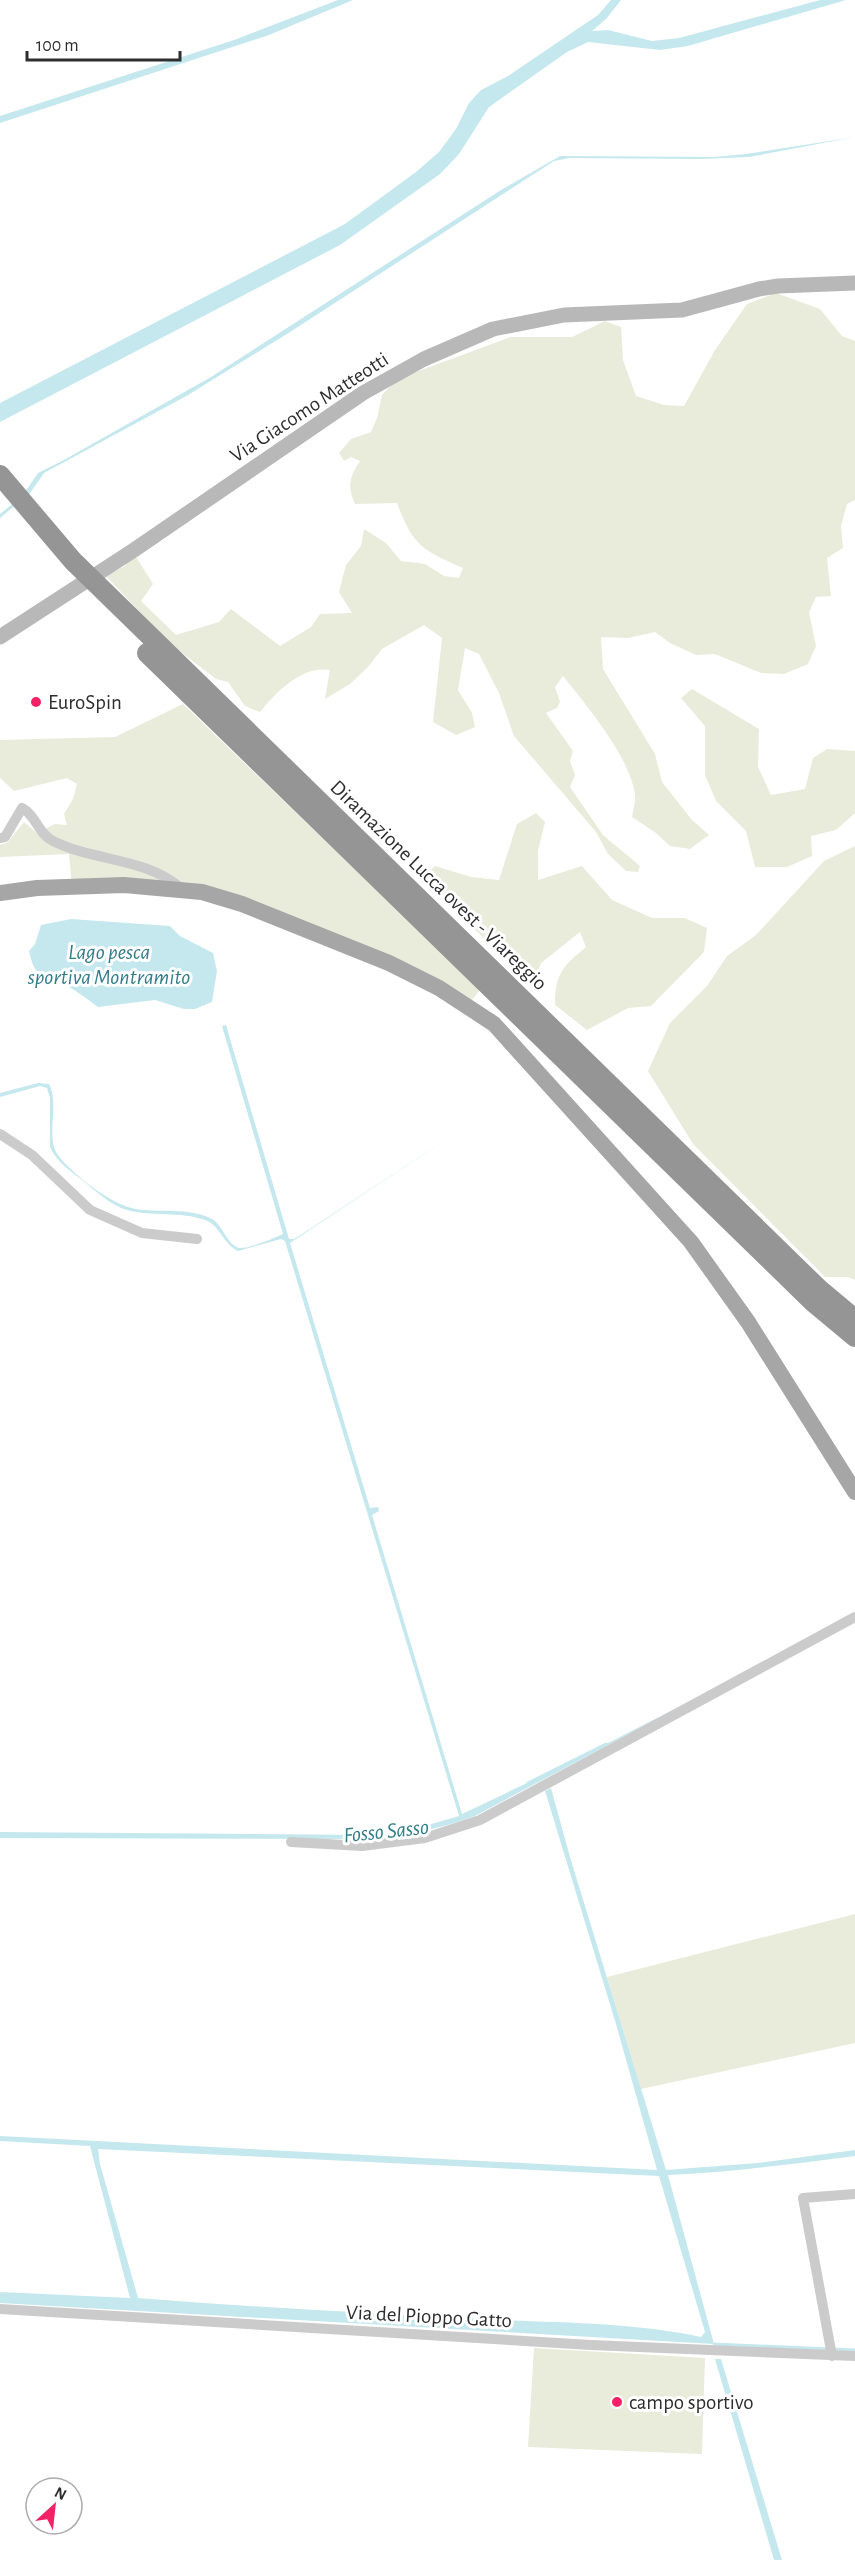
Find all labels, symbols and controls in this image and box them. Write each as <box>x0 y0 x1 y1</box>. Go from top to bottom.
scale bar <box>27 24 180 62</box>
text: 100 m <box>36 37 79 55</box>
street label: Via Giacomo Matteotti <box>226 349 392 466</box>
place label: EuroSpin <box>48 692 122 713</box>
marker: EuroSpin <box>29 695 43 709</box>
street label: Diramazione Lucca ovest - Viareggio <box>326 776 551 994</box>
water label: Lago pesca sportiva Montramito <box>27 941 190 989</box>
water label: Fosso Sasso <box>342 1816 430 1846</box>
street label: Via del Pioppo Gatto <box>345 2302 513 2331</box>
place label: campo sportivo <box>629 2392 754 2413</box>
marker: campo sportivo <box>610 2395 624 2409</box>
north arrow <box>24 2476 84 2536</box>
text: N <box>52 2484 69 2503</box>

